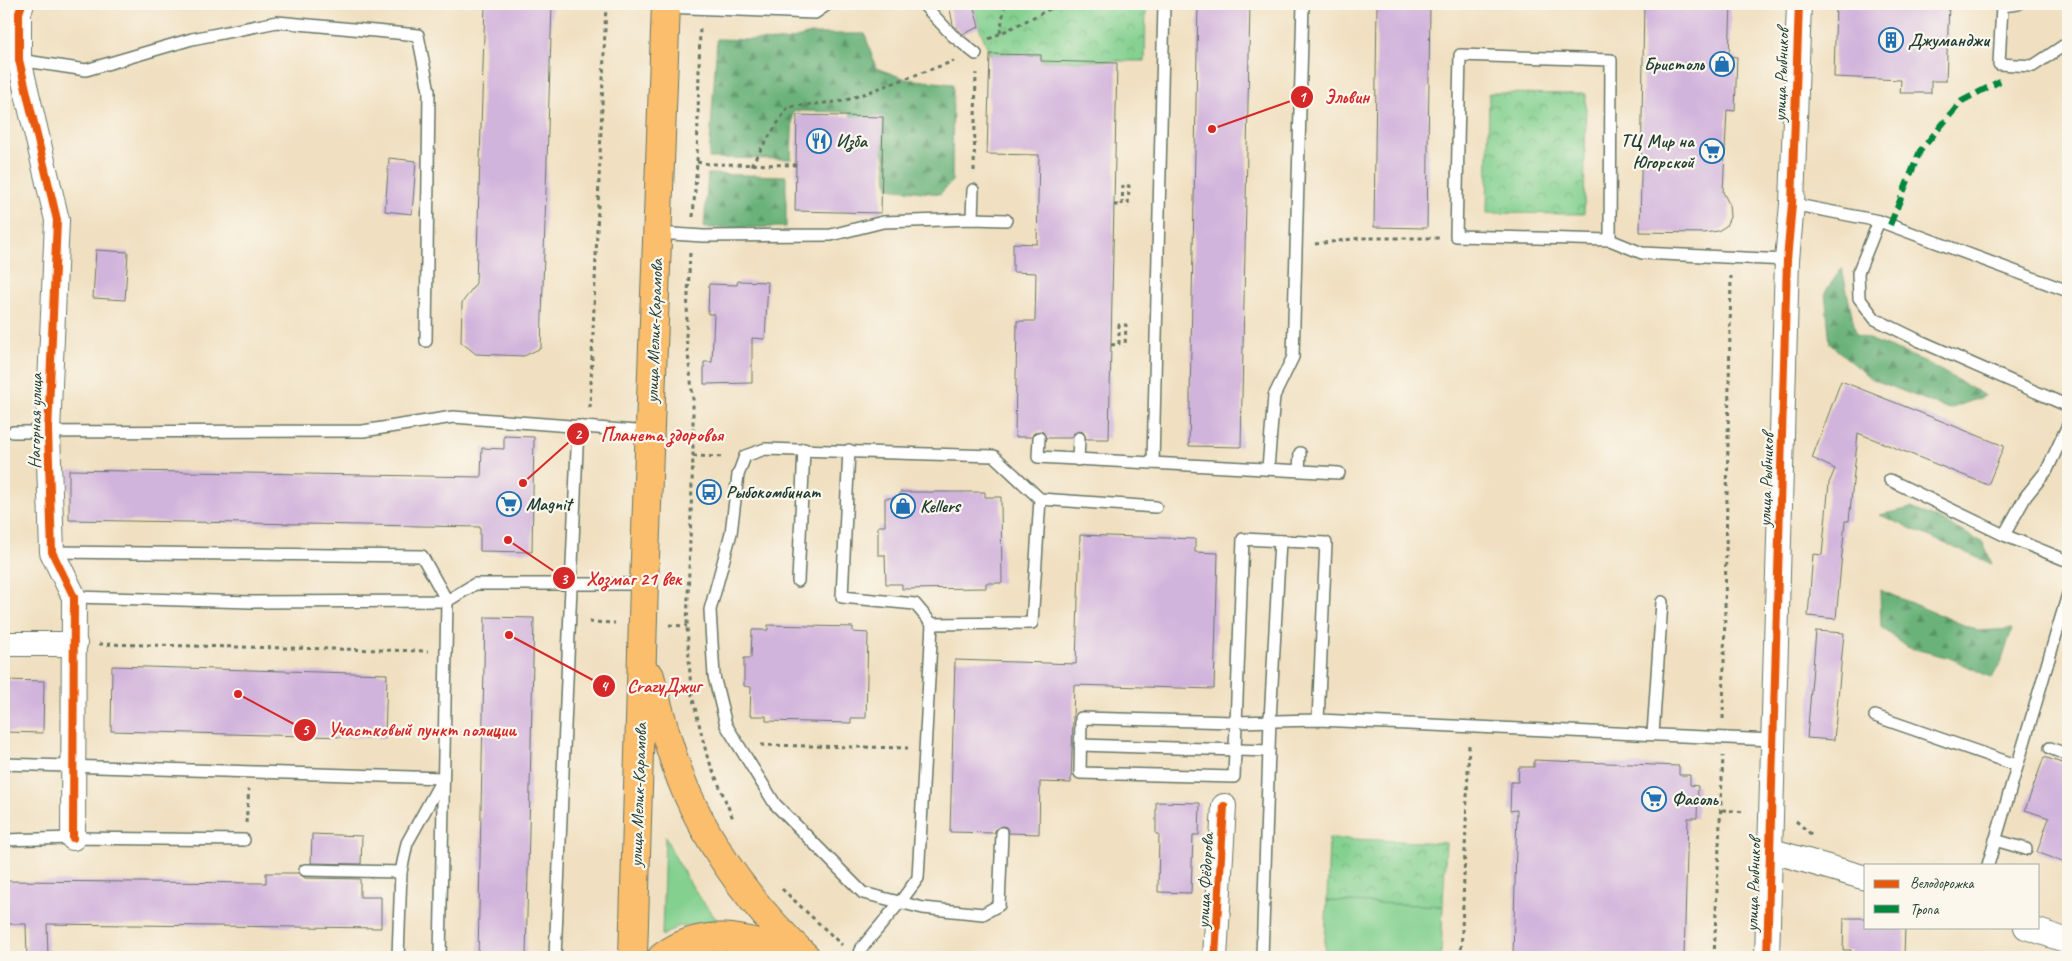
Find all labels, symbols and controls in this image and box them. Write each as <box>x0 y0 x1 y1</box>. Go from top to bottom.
street label: улица Рыбников <box>1768 23 1794 123</box>
building icon: Джуманджи <box>1878 27 1904 53</box>
place label: Джуманджи <box>1908 29 1991 51</box>
shop icon: Бристоль <box>1709 51 1735 77</box>
place label: Бристоль <box>1644 53 1705 75</box>
callout: Эльвин <box>1290 80 1380 114</box>
text: Эльвин <box>1325 85 1371 109</box>
text: 1 <box>1299 88 1308 107</box>
restaurant icon: Изба <box>806 128 832 154</box>
place label: Изба <box>836 130 869 153</box>
place label: ТЦ Мир на Югорской <box>1621 130 1695 173</box>
supermarket icon: ТЦ Мир на Югорской <box>1699 138 1725 164</box>
street label: улица Мелик-Карамова <box>640 257 668 405</box>
street label: Нагорная улица <box>23 372 47 469</box>
callout: Планета здоровья <box>566 417 733 451</box>
text: Планета здоровья <box>601 423 725 448</box>
text: 2 <box>575 425 583 444</box>
street label: улица Рыбников <box>1753 428 1779 528</box>
bus stop icon: Рыбокомбинат <box>696 479 722 505</box>
place label: Рыбокомбинат <box>726 481 822 503</box>
supermarket icon: Magnit <box>496 491 522 517</box>
place label: Magnit <box>526 493 574 515</box>
shop icon: Kellers <box>890 493 916 519</box>
place label: Kellers <box>920 495 962 517</box>
callout: Хозмаг 21 век <box>551 561 691 595</box>
text: Хозмаг 21 век <box>587 567 683 592</box>
text: 3 <box>561 570 569 589</box>
callout: CrazyДжиг <box>592 669 711 703</box>
text: CrazyДжиг <box>627 674 704 698</box>
text: 4 <box>601 677 610 696</box>
callout: Участковый пункт полиции <box>293 713 525 747</box>
text: Участковый пункт полиции <box>328 718 518 742</box>
text: 5 <box>302 721 310 740</box>
street label: улица Мелик-Карамова <box>624 721 652 869</box>
supermarket icon: Фасоль <box>1641 786 1667 812</box>
place label: Фасоль <box>1672 788 1720 810</box>
street label: улица Фёдорова <box>1191 831 1219 930</box>
street label: улица Рыбников <box>1740 833 1766 933</box>
legend <box>1864 864 2040 928</box>
text: Велодорожка <box>1910 874 1974 893</box>
text: Тропа <box>1910 900 1939 919</box>

